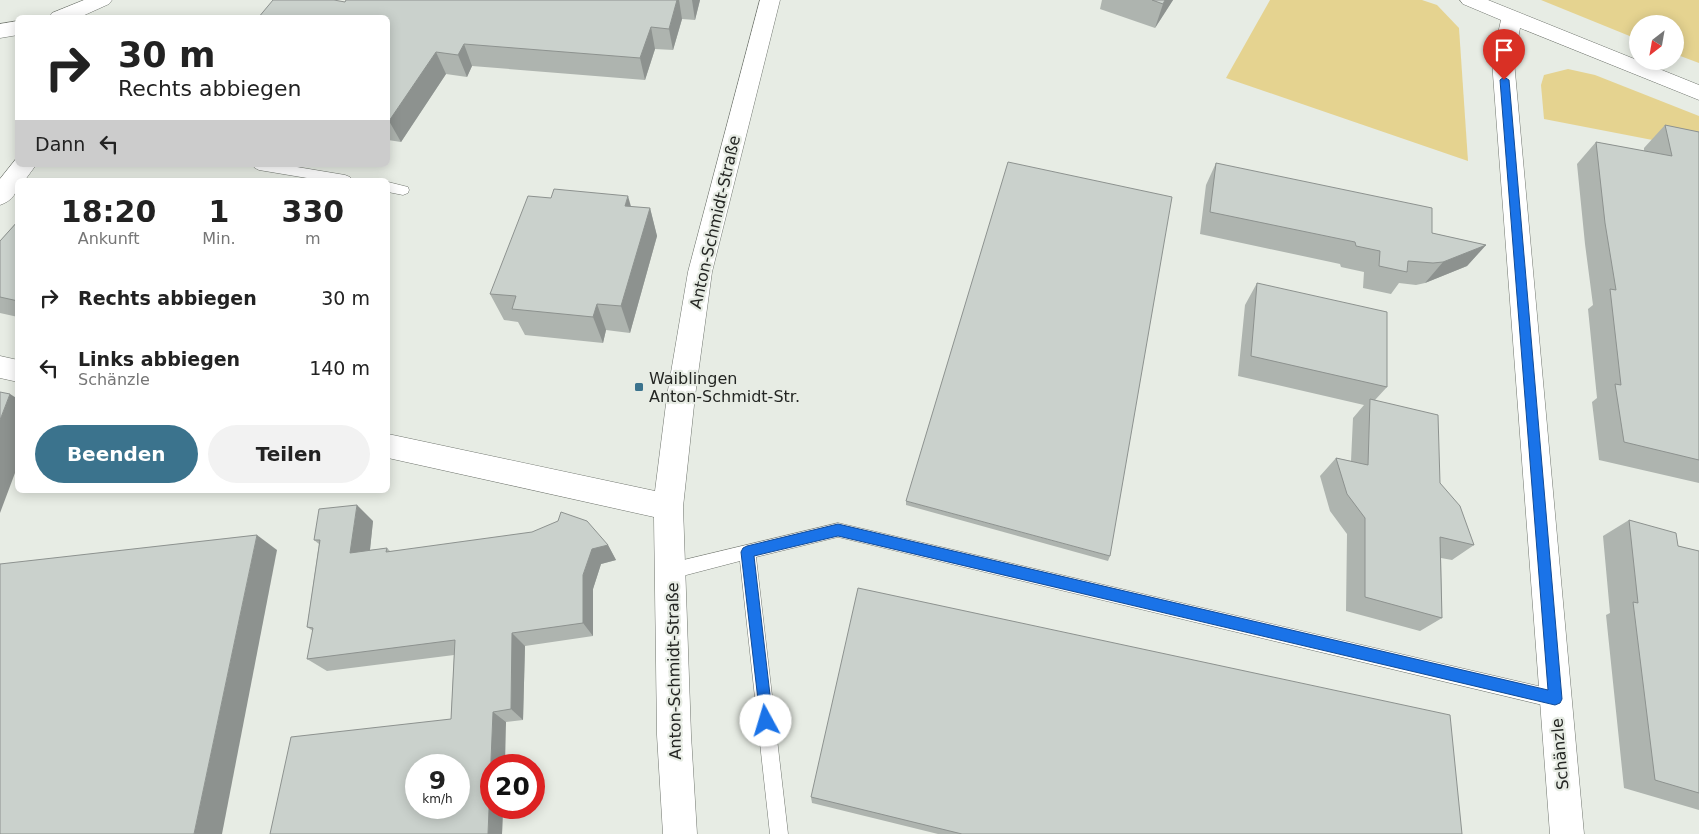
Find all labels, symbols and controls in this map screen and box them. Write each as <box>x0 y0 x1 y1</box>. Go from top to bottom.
north arrow <box>1629 15 1684 70</box>
map controls <box>1629 15 1684 70</box>
pin <box>1483 29 1525 80</box>
icon: right <box>35 35 100 100</box>
text: 30 m <box>118 35 215 75</box>
icon: arrive <box>1490 36 1518 64</box>
text: Rechts abbiegen <box>118 76 301 101</box>
icon: left <box>95 130 123 158</box>
text: Dann <box>35 133 85 155</box>
street label: Anton-Schmidt-Straße <box>686 134 744 310</box>
text: 18:20 <box>61 194 156 229</box>
text: 1 <box>208 194 229 229</box>
text: 330 <box>282 194 344 229</box>
text: Ankunft <box>78 229 139 248</box>
text: Min. <box>202 229 236 248</box>
text: m <box>305 229 321 248</box>
icon: right <box>35 284 63 312</box>
text: Rechts abbiegen <box>78 287 257 309</box>
text: 30 m <box>321 287 370 309</box>
text: Links abbiegen <box>78 348 240 370</box>
icon: left <box>35 354 63 382</box>
text: 140 m <box>309 357 370 379</box>
place label: Waiblingen Anton-Schmidt-Str. <box>649 369 800 406</box>
text: Schänzle <box>78 370 150 389</box>
marker: Waiblingen Anton-Schmidt-Str. <box>633 381 645 393</box>
button: Beenden <box>35 425 198 483</box>
button: Teilen <box>208 425 370 483</box>
street label: Anton-Schmidt-Straße <box>663 582 685 760</box>
position arrow <box>739 694 791 746</box>
street label: Schänzle <box>1547 717 1573 791</box>
speed limit sign: 20 <box>480 754 545 819</box>
text: 9 <box>429 766 446 795</box>
text: km/h <box>422 792 453 806</box>

